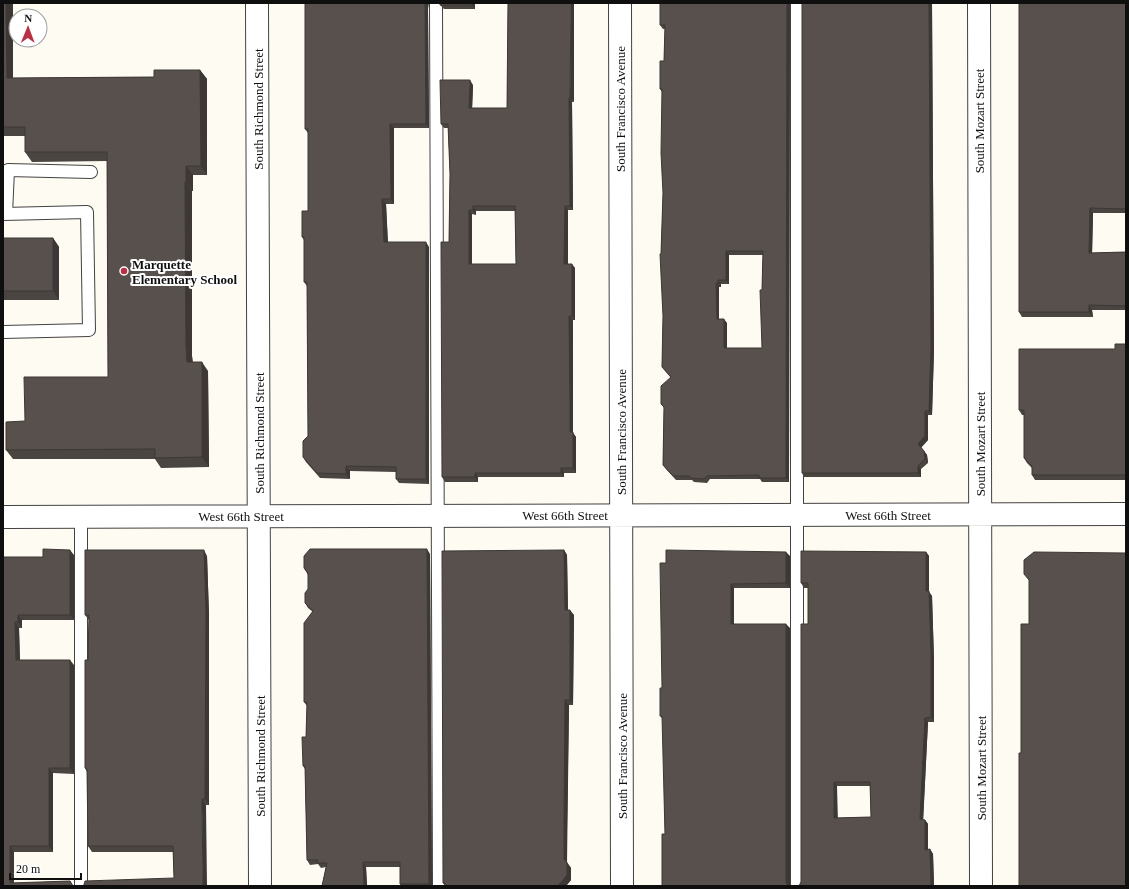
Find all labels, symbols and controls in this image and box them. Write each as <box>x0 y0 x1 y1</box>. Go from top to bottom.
north arrow <box>8 8 48 48</box>
text: N <box>24 12 32 24</box>
street label: South Francisco Avenue <box>613 46 628 172</box>
street label: South Richmond Street <box>251 48 266 170</box>
street label: South Mozart Street <box>972 68 987 173</box>
place label: Marquette Elementary School <box>132 257 237 287</box>
marker: Marquette Elementary School <box>119 266 129 276</box>
street label: South Francisco Avenue <box>614 369 629 495</box>
street label: South Richmond Street <box>252 372 267 494</box>
street label: South Mozart Street <box>973 391 988 496</box>
street label: West 66th Street <box>522 508 608 523</box>
street label: West 66th Street <box>845 508 931 523</box>
street label: West 66th Street <box>198 509 284 524</box>
street label: South Francisco Avenue <box>615 693 630 819</box>
street label: South Richmond Street <box>253 695 268 817</box>
street label: South Mozart Street <box>974 715 989 820</box>
scale bar <box>10 855 81 881</box>
text: 20 m <box>16 862 41 876</box>

